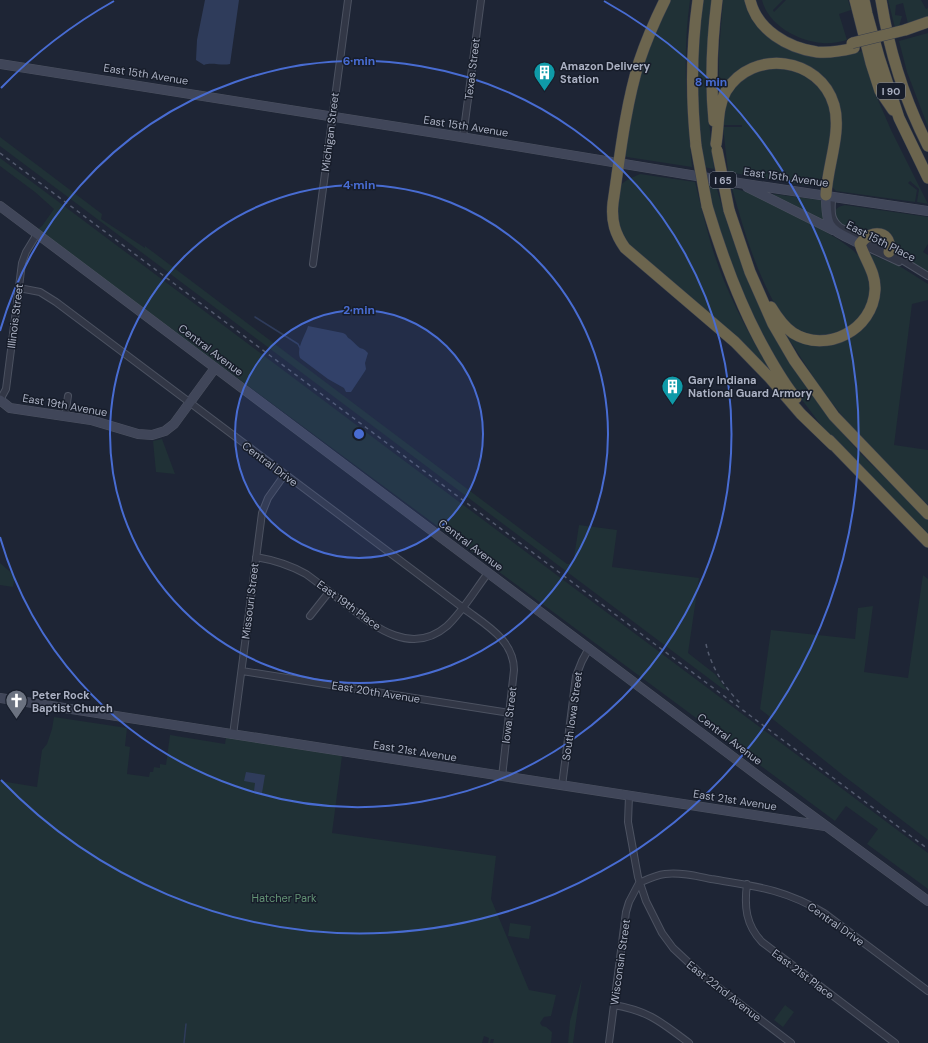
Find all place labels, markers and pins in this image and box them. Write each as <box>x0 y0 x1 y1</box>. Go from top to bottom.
building icon: Amazon Delivery Station <box>532 59 558 92</box>
place label: Amazon Delivery Station <box>560 59 650 86</box>
building icon: Gary Indiana National Guard Armory <box>660 373 686 406</box>
place label: Gary Indiana National Guard Armory <box>688 373 812 400</box>
centre of rings <box>352 427 366 441</box>
church icon: Peter Rock Baptist Church <box>3 688 29 721</box>
place label: Peter Rock Baptist Church <box>32 688 113 715</box>

